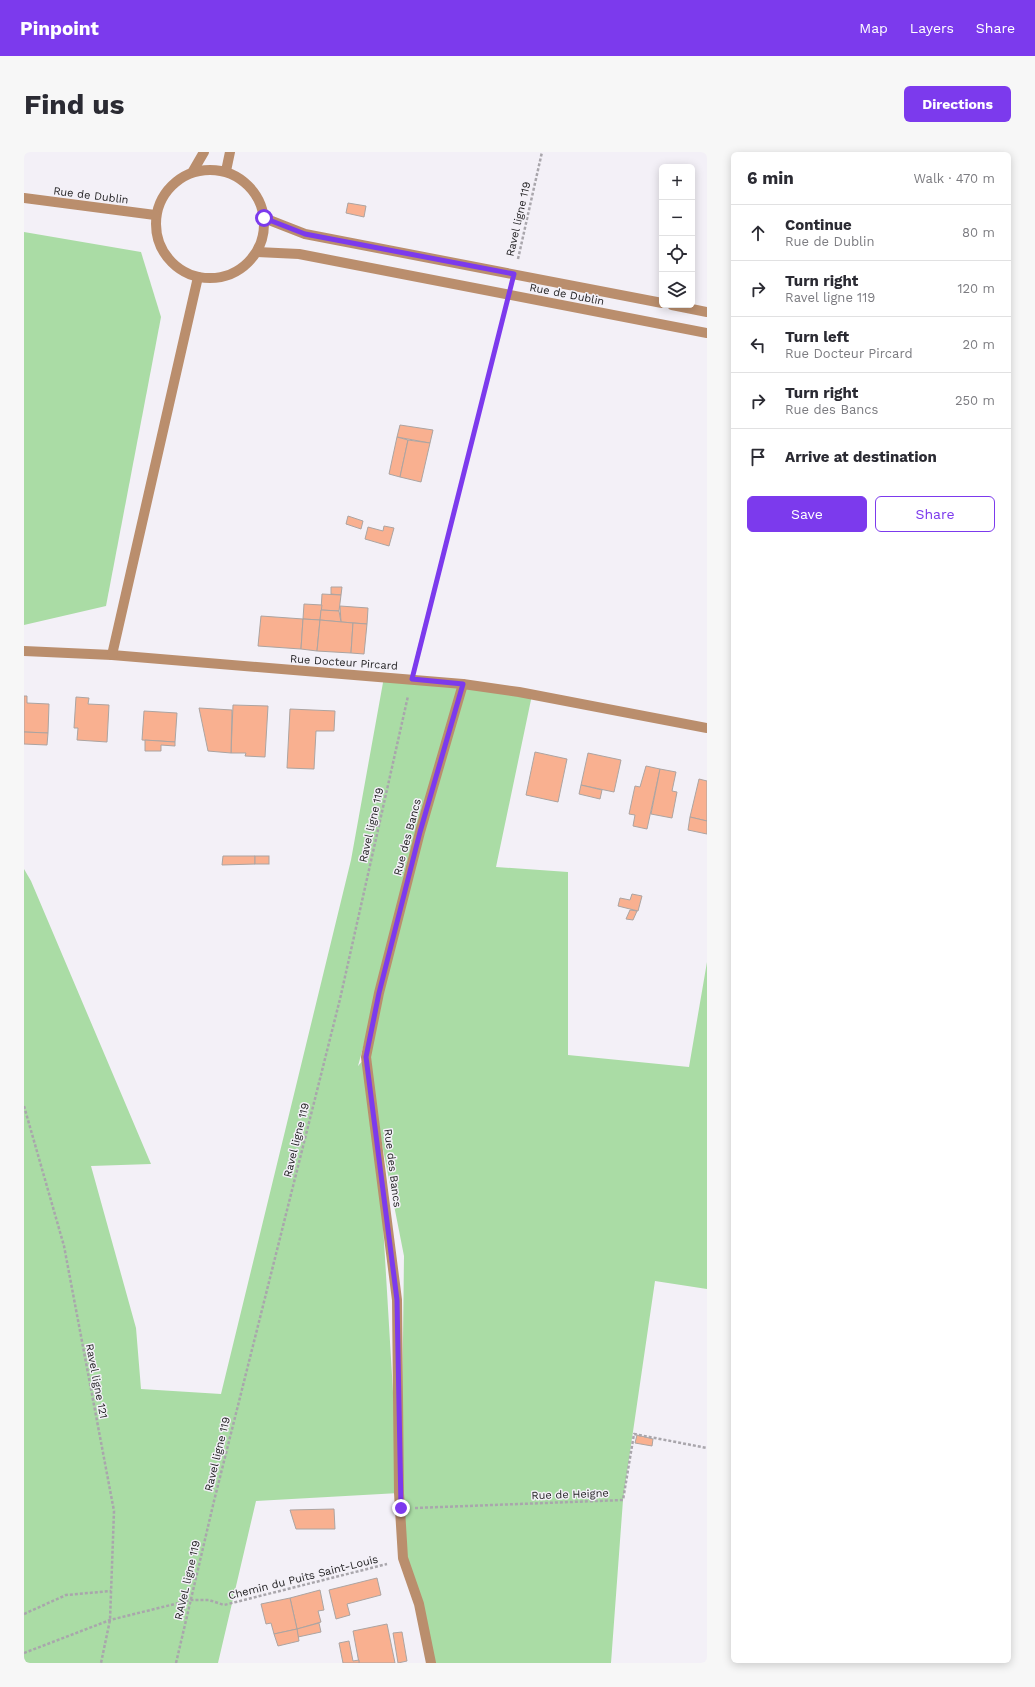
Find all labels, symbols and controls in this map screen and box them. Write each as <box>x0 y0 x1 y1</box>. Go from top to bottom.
text: Pinpoint <box>20 17 99 40</box>
text: Map <box>859 20 888 36</box>
text: Layers <box>910 20 954 36</box>
text: Share <box>976 20 1015 36</box>
button: Directions <box>904 86 1011 122</box>
text: Find us <box>24 88 124 121</box>
map controls <box>659 164 695 308</box>
button: + <box>659 164 695 200</box>
text: 6 min <box>747 168 794 188</box>
text: Walk · 470 m <box>914 171 995 186</box>
street label: Ravel ligne 119 <box>504 180 533 258</box>
street label: Rue de Dublin <box>53 184 129 207</box>
button: − <box>659 200 695 236</box>
route start <box>255 209 273 227</box>
text: Continue <box>785 216 852 234</box>
icon: ahead <box>747 222 769 244</box>
text: 80 m <box>962 225 995 240</box>
text: Rue de Dublin <box>785 234 875 249</box>
button: locate <box>659 236 695 272</box>
button: layers <box>659 272 695 308</box>
text: Turn right <box>785 272 858 290</box>
icon: right <box>747 278 769 300</box>
street label: Rue de Dublin <box>528 281 605 308</box>
text: 120 m <box>957 281 995 296</box>
text: Ravel ligne 119 <box>785 290 875 305</box>
text: Turn left <box>785 328 849 346</box>
icon: left <box>747 334 769 356</box>
text: 20 m <box>963 337 995 352</box>
text: Rue Docteur Pircard <box>785 346 913 361</box>
text: Turn right <box>785 384 858 402</box>
icon: right <box>747 390 769 412</box>
text: 250 m <box>955 393 995 408</box>
text: Rue des Bancs <box>785 402 878 417</box>
icon: arrive <box>747 446 769 468</box>
text: Arrive at destination <box>785 448 937 466</box>
button: Save <box>747 496 867 532</box>
button: Share <box>875 496 995 532</box>
street label: Rue Docteur Pircard <box>290 652 398 673</box>
street label: Ravel ligne 119 <box>357 786 386 864</box>
street label: Rue des Bancs <box>391 797 424 877</box>
street label: Ravel ligne 119 <box>281 1101 312 1179</box>
street label: Rue des Bancs <box>381 1128 404 1208</box>
street label: Ravel ligne 121 <box>83 1343 110 1420</box>
street label: Ravel ligne 119 <box>202 1415 233 1493</box>
street label: Rue de Heigne <box>531 1487 609 1502</box>
route end <box>392 1499 410 1517</box>
street label: RAVeL ligne 119 <box>172 1539 203 1621</box>
street label: Chemin du Puits Saint-Louis <box>227 1552 380 1602</box>

